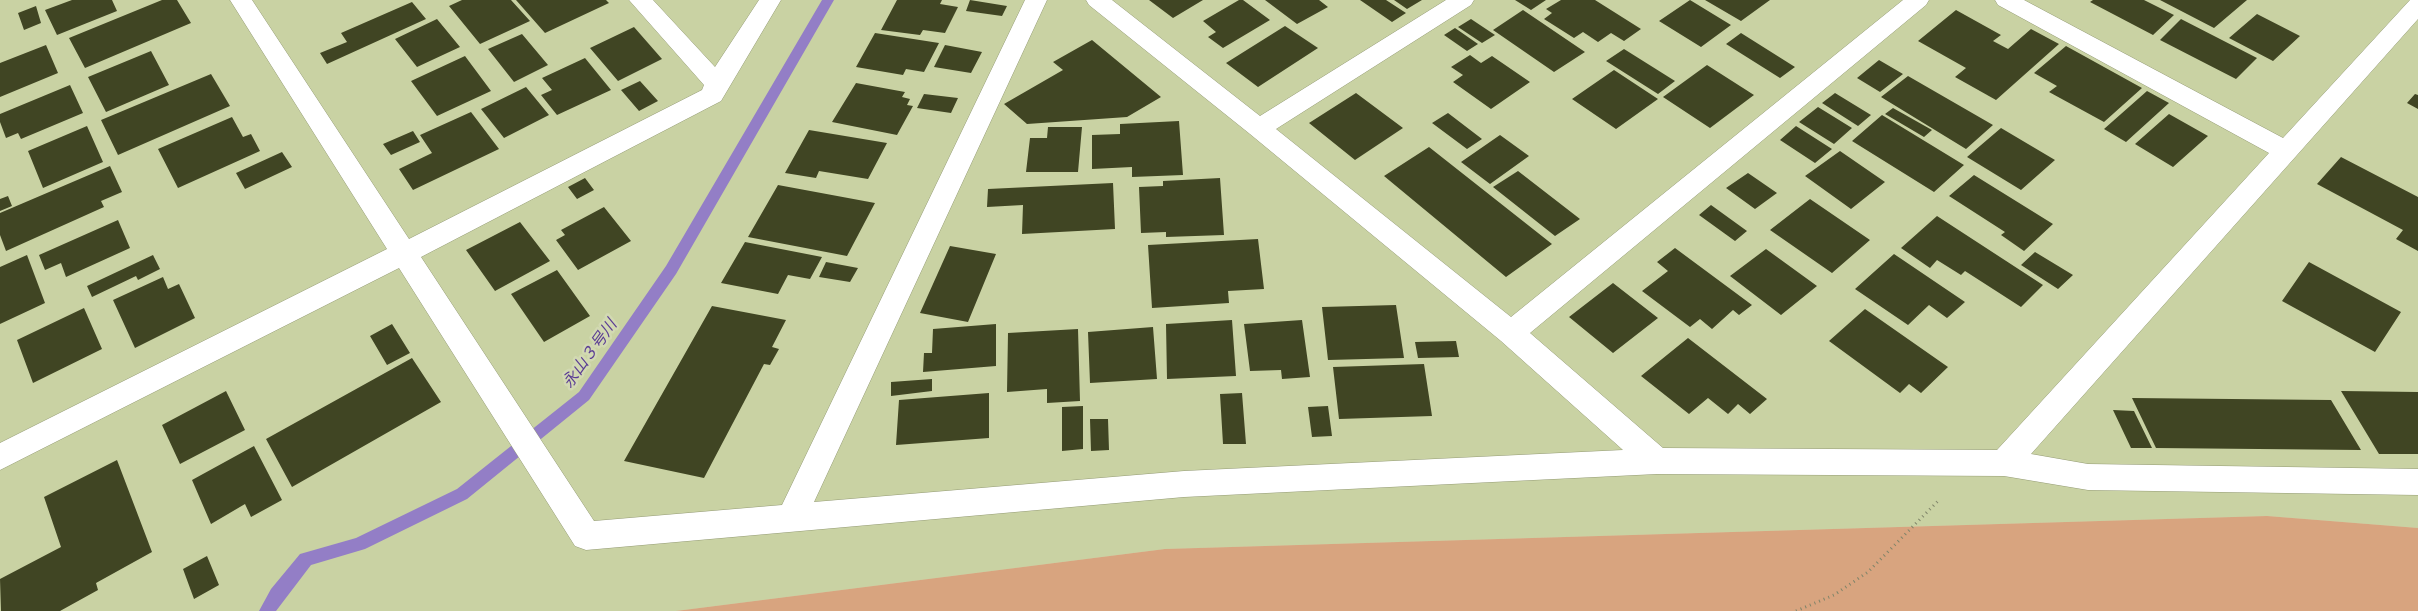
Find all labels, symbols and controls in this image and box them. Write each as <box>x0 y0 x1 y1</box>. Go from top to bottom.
water label: 永山３号川 <box>559 316 621 392</box>

